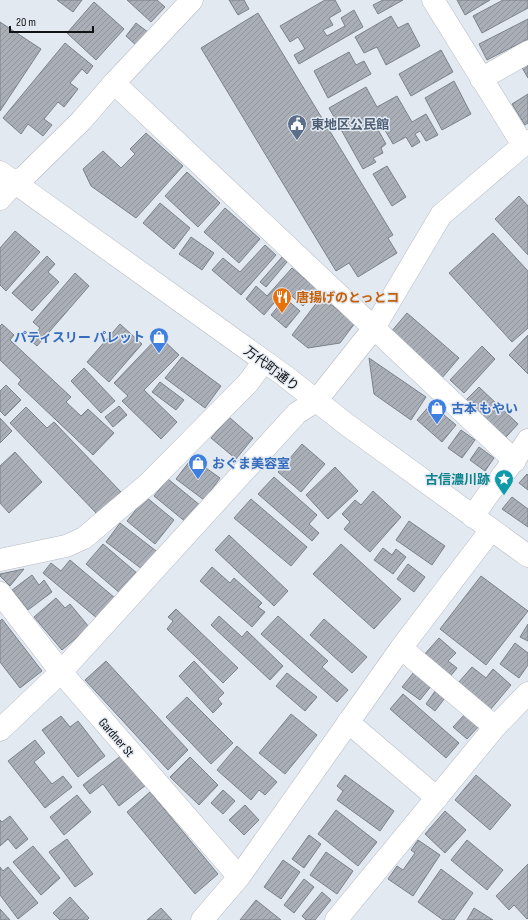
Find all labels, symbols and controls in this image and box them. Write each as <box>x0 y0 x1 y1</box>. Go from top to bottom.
scale bar <box>10 8 93 34</box>
text: 20 m <box>16 15 36 30</box>
public building icon: 東地区公民館 <box>286 113 308 141</box>
place label: 東地区公民館 <box>311 117 389 133</box>
restaurant icon: 唐揚げのとっとコ <box>271 286 293 314</box>
place label: 唐揚げのとっとコ <box>296 290 400 306</box>
shop icon: パティスリー パレット <box>148 326 170 354</box>
place label: パティスリー パレット <box>14 330 145 346</box>
street label: 万代町通り <box>241 343 302 395</box>
shop icon: 古本 もやい <box>426 397 448 425</box>
place label: 古本 もやい <box>451 401 518 417</box>
shop icon: おぐま美容室 <box>187 452 209 480</box>
place label: おぐま美容室 <box>212 456 290 472</box>
place icon: 古信濃川跡 <box>493 468 515 496</box>
place label: 古信濃川跡 <box>425 472 490 488</box>
street label: Gardner St <box>95 715 138 760</box>

